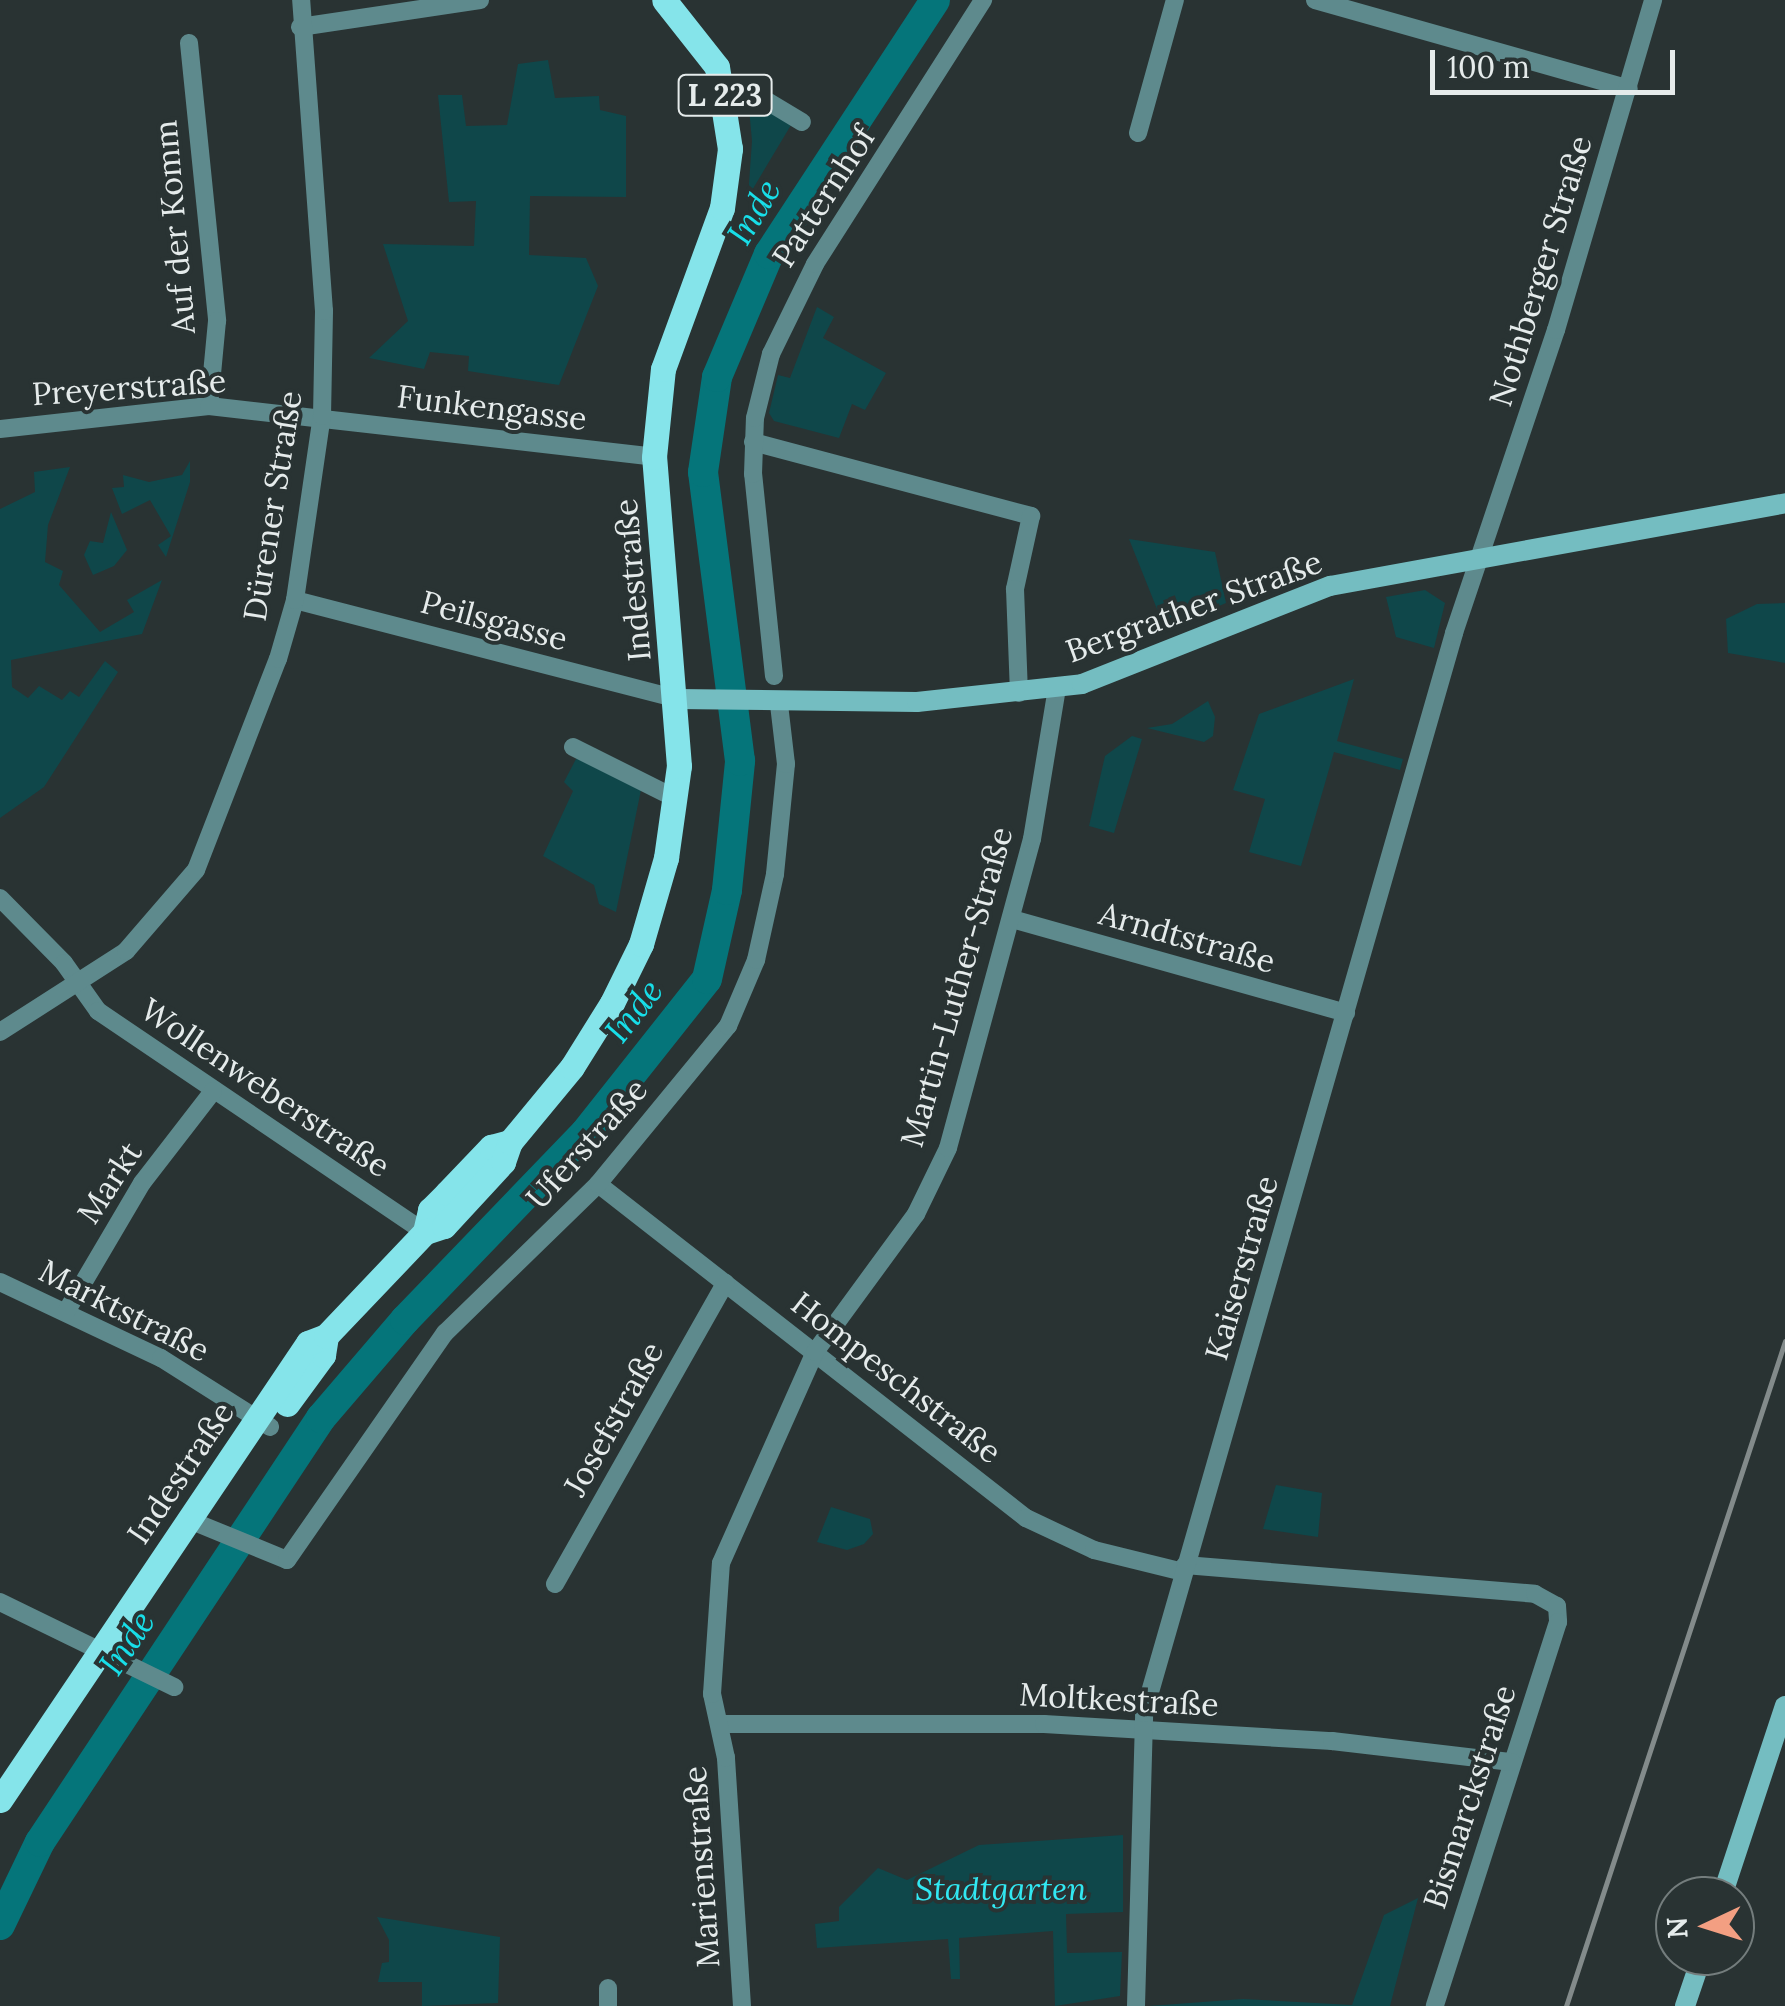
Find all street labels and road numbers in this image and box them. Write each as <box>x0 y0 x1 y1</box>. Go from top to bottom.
road number: L 223 <box>678 70 772 120</box>
street label: Auf der Komm <box>147 119 203 335</box>
street label: Patternhof <box>764 120 884 274</box>
street label: Nothberger Straße <box>1482 131 1600 411</box>
street label: Preyerstraße <box>31 362 227 414</box>
street label: Funkengasse <box>395 377 589 439</box>
street label: Dürener Straße <box>236 388 310 624</box>
street label: Indestraße <box>607 497 659 663</box>
street label: Bergrather Straße <box>1061 543 1327 671</box>
street label: Peilsgasse <box>417 583 571 659</box>
street label: Martin-Luther-Straße <box>893 823 1021 1151</box>
street label: Arndtstraße <box>1095 895 1279 981</box>
street label: Wollenweberstraße <box>133 990 397 1186</box>
street label: Uferstraße <box>519 1071 655 1217</box>
street label: Markt <box>70 1135 150 1231</box>
street label: Kaiserstraße <box>1197 1171 1287 1365</box>
street label: Marktstraße <box>33 1252 215 1370</box>
street label: Hompeschstraße <box>784 1284 1008 1472</box>
street label: Josefstraße <box>556 1335 672 1503</box>
street label: Indestraße <box>120 1395 242 1551</box>
street label: Moltkestraße <box>1018 1676 1220 1724</box>
street label: Bismarckstraße <box>1416 1680 1524 1914</box>
street label: Marienstraße <box>676 1765 728 1969</box>

